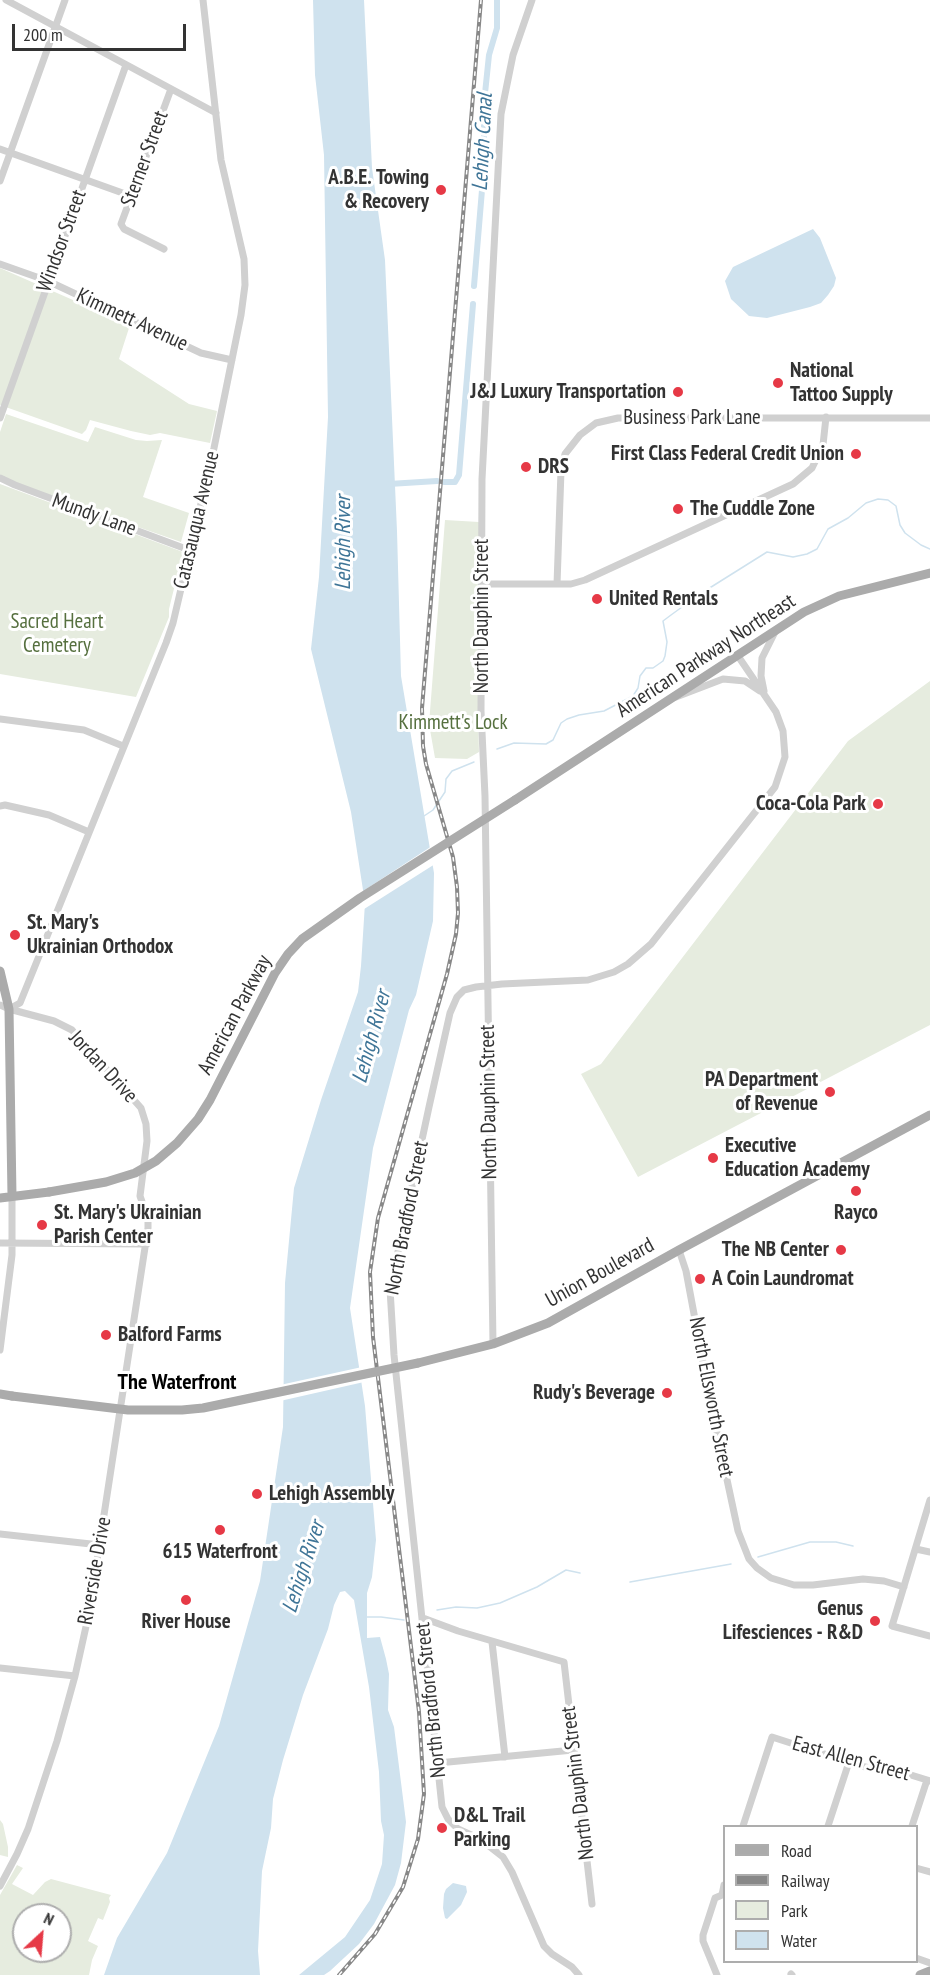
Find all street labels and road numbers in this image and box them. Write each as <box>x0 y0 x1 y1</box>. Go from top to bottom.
street label: Sterner Street <box>116 107 174 211</box>
street label: Windsor Street <box>32 186 92 296</box>
street label: Kimmett Avenue <box>72 283 192 357</box>
street label: Business Park Lane <box>623 405 761 431</box>
street label: Catasauqua Avenue <box>169 449 225 591</box>
street label: Mundy Lane <box>48 488 140 542</box>
street label: North Dauphin Street <box>469 539 495 693</box>
street label: American Parkway Northeast <box>612 589 800 723</box>
street label: American Parkway <box>193 951 277 1079</box>
street label: North Dauphin Street <box>475 1024 503 1180</box>
street label: Jordan Drive <box>63 1026 143 1108</box>
street label: North Bradford Street <box>380 1139 434 1297</box>
street label: Union Boulevard <box>541 1233 659 1313</box>
street label: North Ellsworth Street <box>683 1315 739 1479</box>
street label: Riverside Drive <box>73 1515 117 1627</box>
street label: North Bradford Street <box>410 1621 452 1779</box>
street label: North Dauphin Street <box>556 1705 600 1861</box>
street label: East Allen Street <box>790 1731 912 1787</box>

